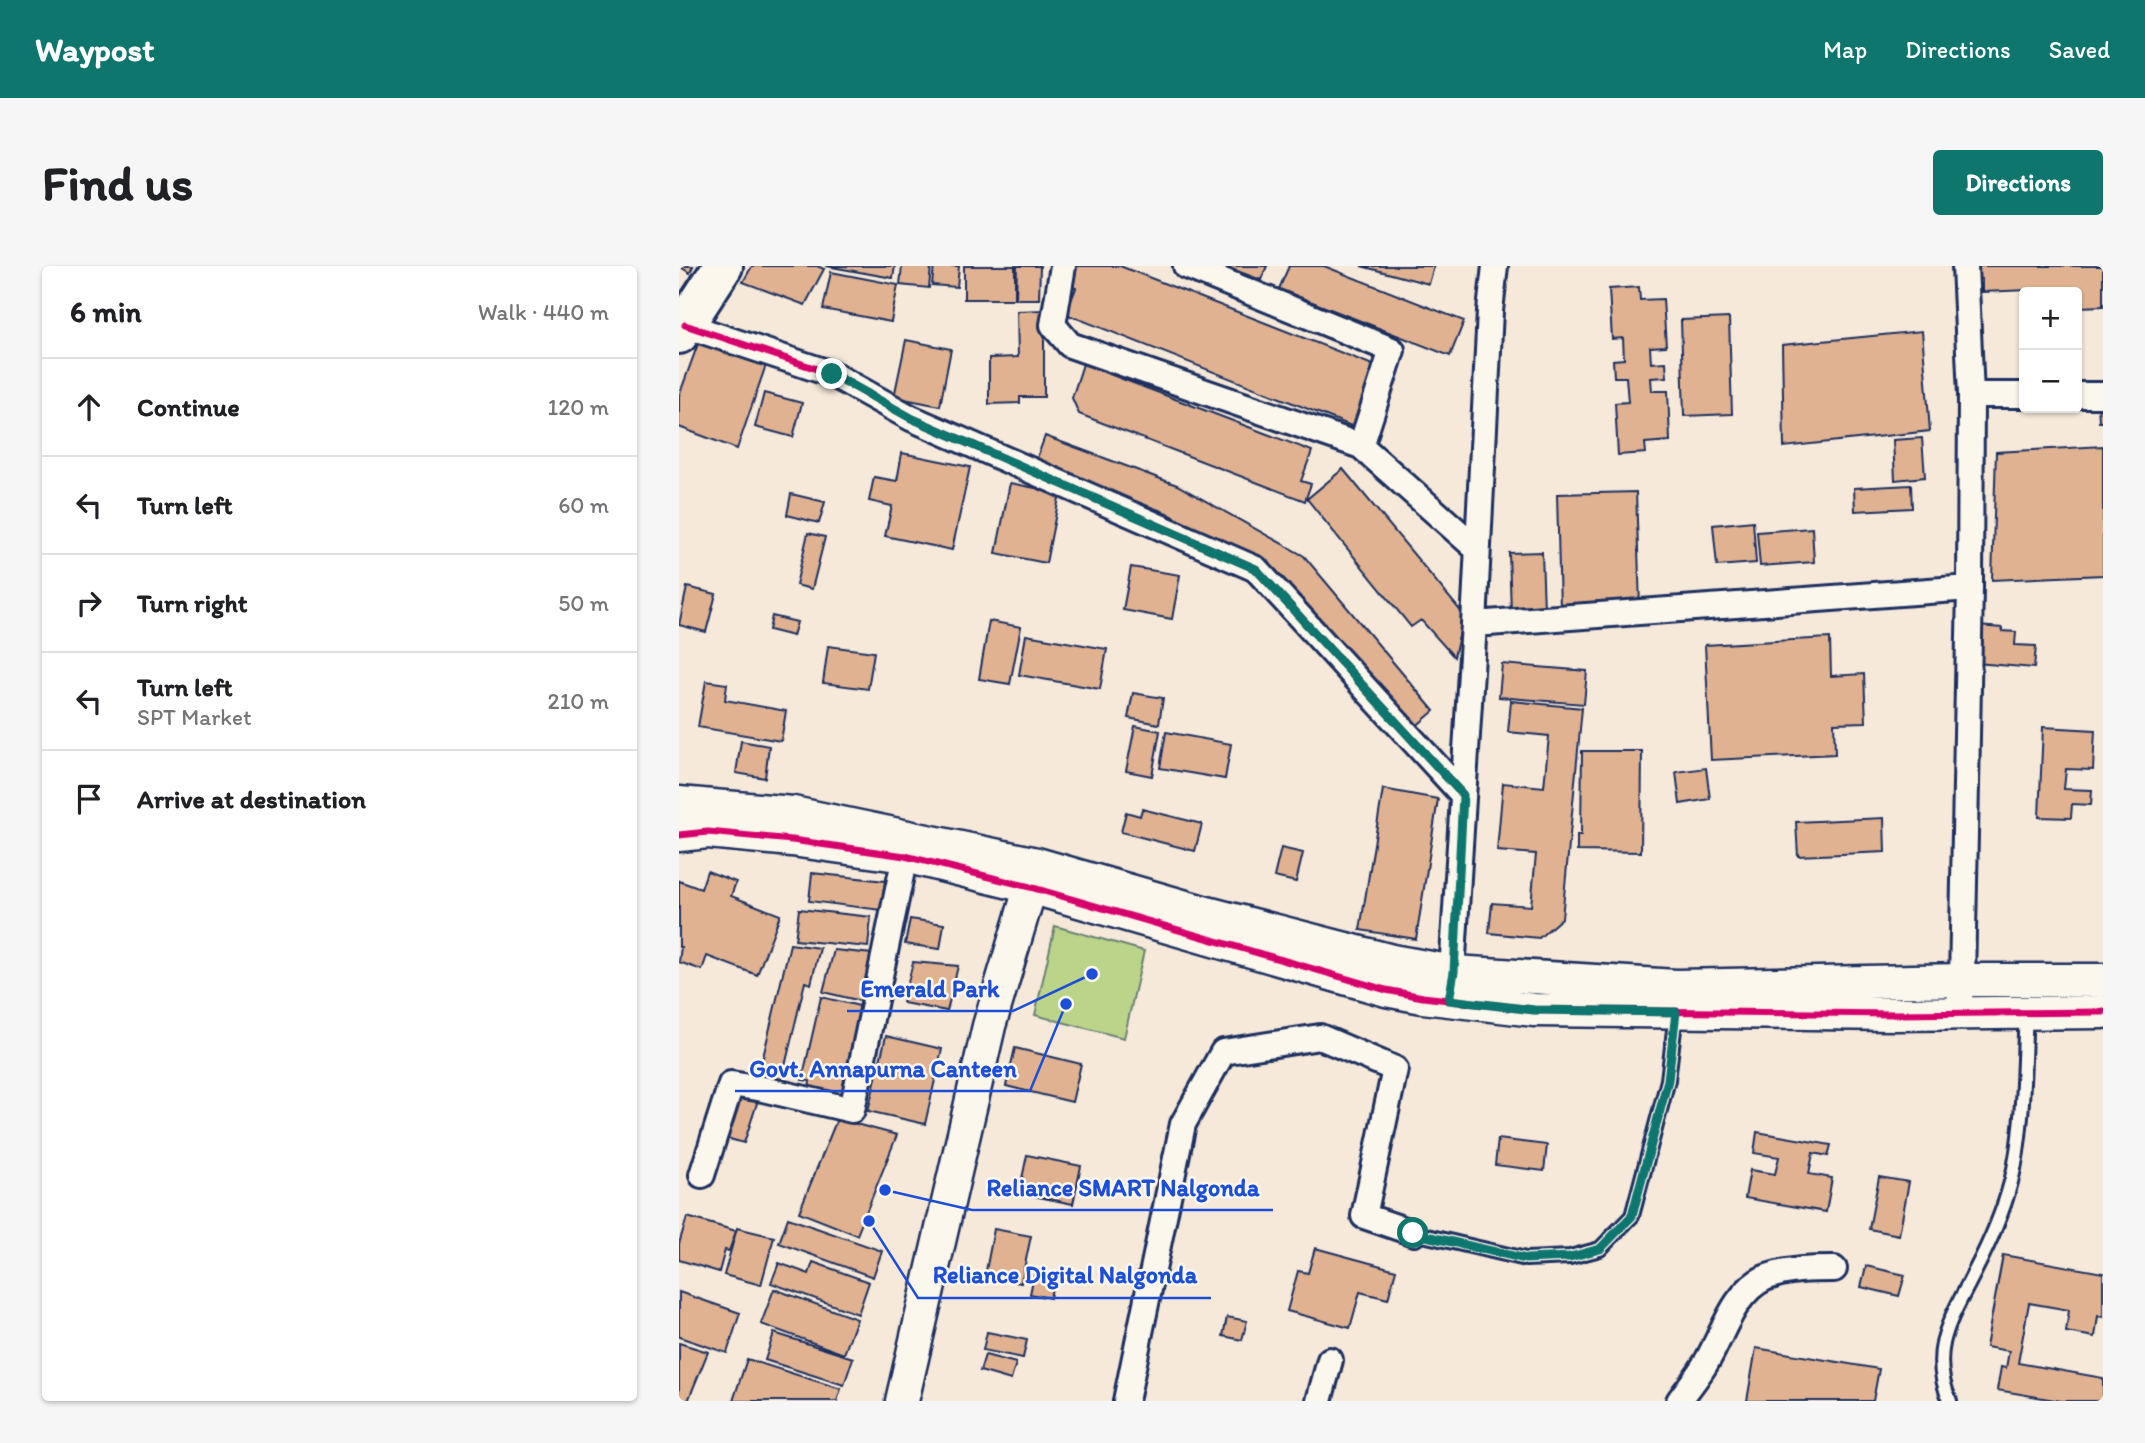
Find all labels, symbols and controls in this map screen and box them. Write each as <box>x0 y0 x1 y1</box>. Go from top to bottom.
text: Waypost <box>35 30 155 69</box>
text: Map <box>1823 35 1867 64</box>
text: Directions <box>1905 35 2011 64</box>
text: Saved <box>2049 35 2110 64</box>
button: Directions <box>1933 150 2103 215</box>
text: Find us <box>42 153 193 212</box>
map controls <box>2019 287 2082 413</box>
button: + <box>2019 287 2082 350</box>
text: 6 min <box>70 293 142 330</box>
text: Walk · 440 m <box>478 298 609 326</box>
button: − <box>2019 350 2082 413</box>
route end <box>816 358 847 389</box>
icon: ahead <box>70 388 108 426</box>
text: Continue <box>137 391 240 423</box>
text: 120 m <box>548 393 609 421</box>
icon: left <box>70 486 108 524</box>
text: Turn left <box>137 489 233 521</box>
text: 60 m <box>558 491 609 519</box>
icon: right <box>70 584 108 622</box>
text: Turn right <box>137 587 248 619</box>
text: 50 m <box>558 589 609 617</box>
text: Turn left <box>137 671 233 703</box>
icon: left <box>70 682 108 720</box>
text: 210 m <box>548 687 609 715</box>
text: SPT Market <box>137 703 252 731</box>
icon: arrive <box>70 780 108 818</box>
text: Arrive at destination <box>137 783 366 815</box>
callout: Emerald Park <box>847 966 1013 1011</box>
text: Emerald Park <box>861 974 1000 1003</box>
callout: Govt. Annapurna Canteen <box>735 1046 1030 1091</box>
text: Govt. Annapurna Canteen <box>749 1054 1017 1084</box>
callout: Reliance SMART Nalgonda <box>972 1165 1273 1210</box>
text: Reliance SMART Nalgonda <box>986 1173 1260 1203</box>
route start <box>1397 1217 1428 1248</box>
callout: Reliance Digital Nalgonda <box>918 1253 1211 1298</box>
text: Reliance Digital Nalgonda <box>933 1260 1198 1290</box>

